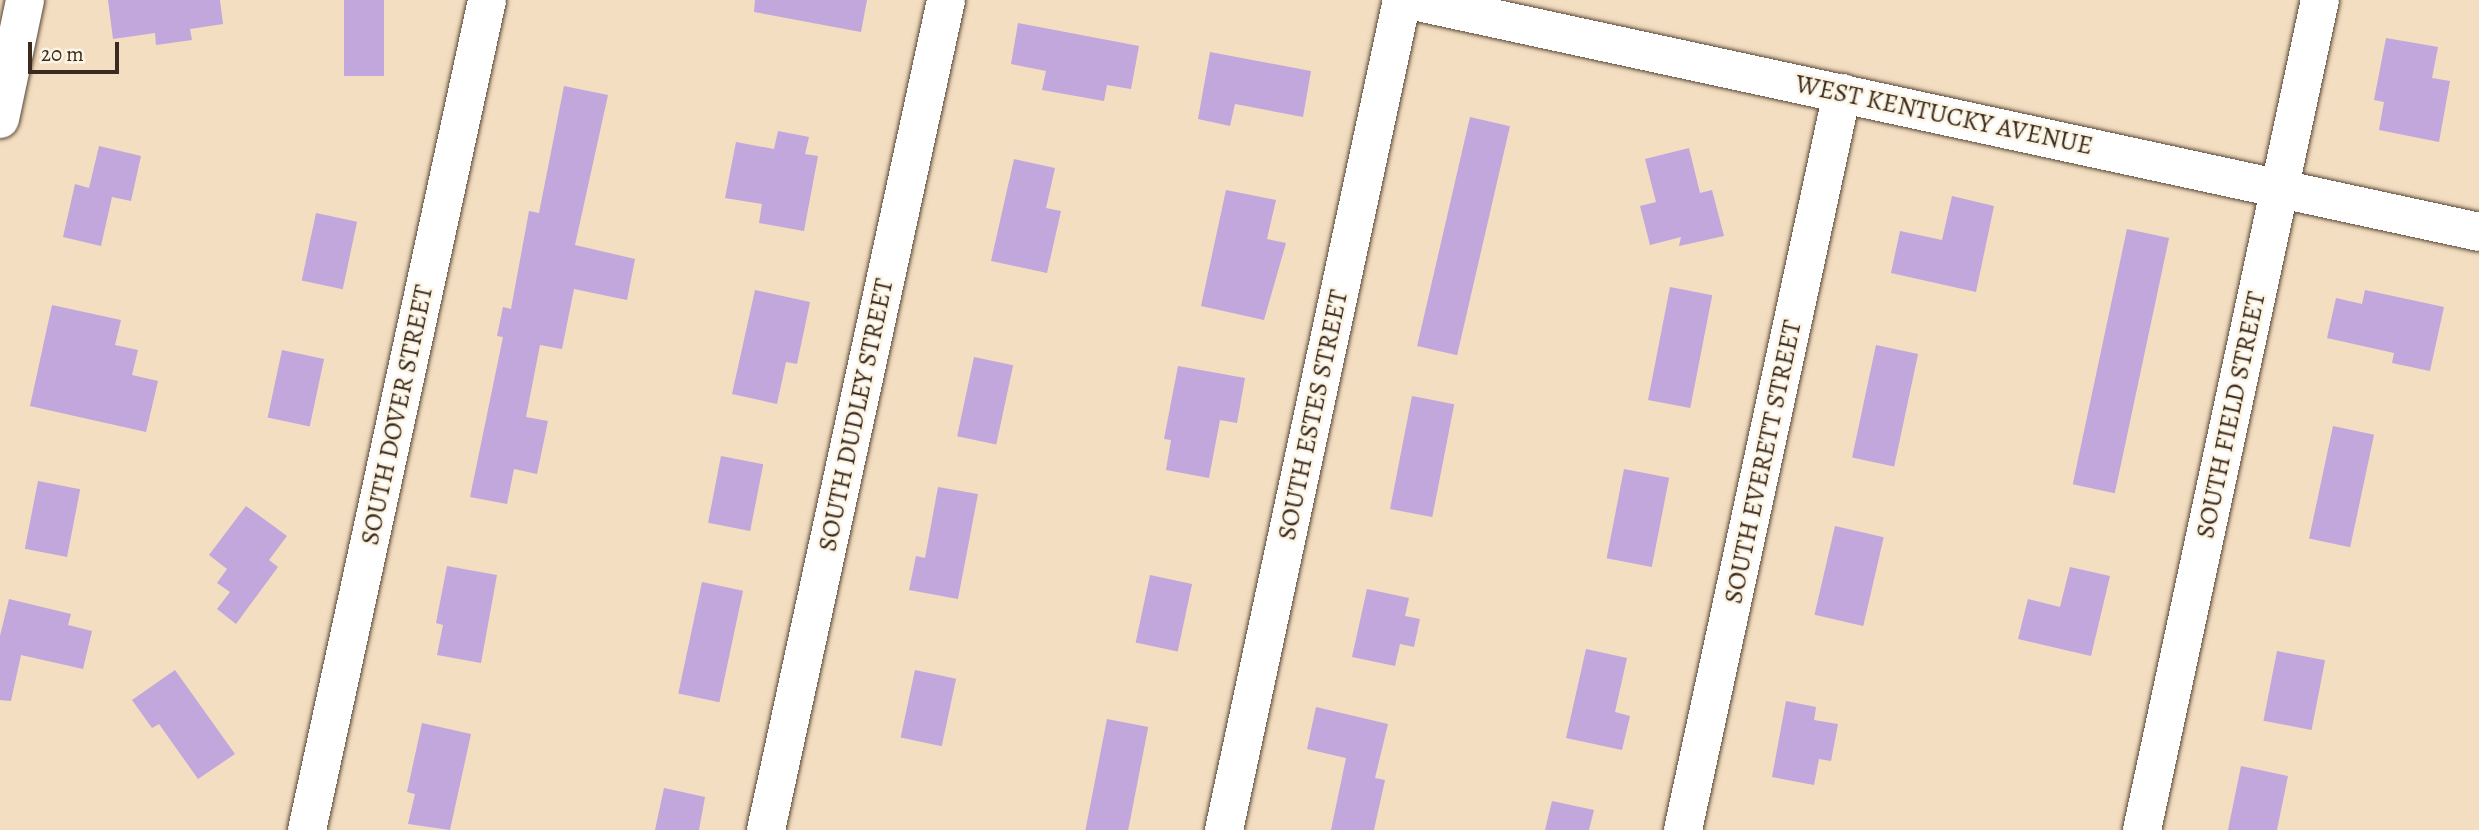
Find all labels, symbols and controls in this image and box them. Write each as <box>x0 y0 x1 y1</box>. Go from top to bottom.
scale bar <box>32 28 122 72</box>
text: 20 m <box>41 40 84 68</box>
street label: WEST KENTUCKY AVENUE <box>1792 68 2096 162</box>
street label: SOUTH DUDLEY STREET <box>812 276 900 554</box>
street label: SOUTH DOVER STREET <box>354 282 440 548</box>
street label: SOUTH ESTES STREET <box>1271 287 1355 543</box>
street label: SOUTH FIELD STREET <box>2190 289 2272 541</box>
street label: SOUTH EVERETT STREET <box>1718 317 1808 607</box>

